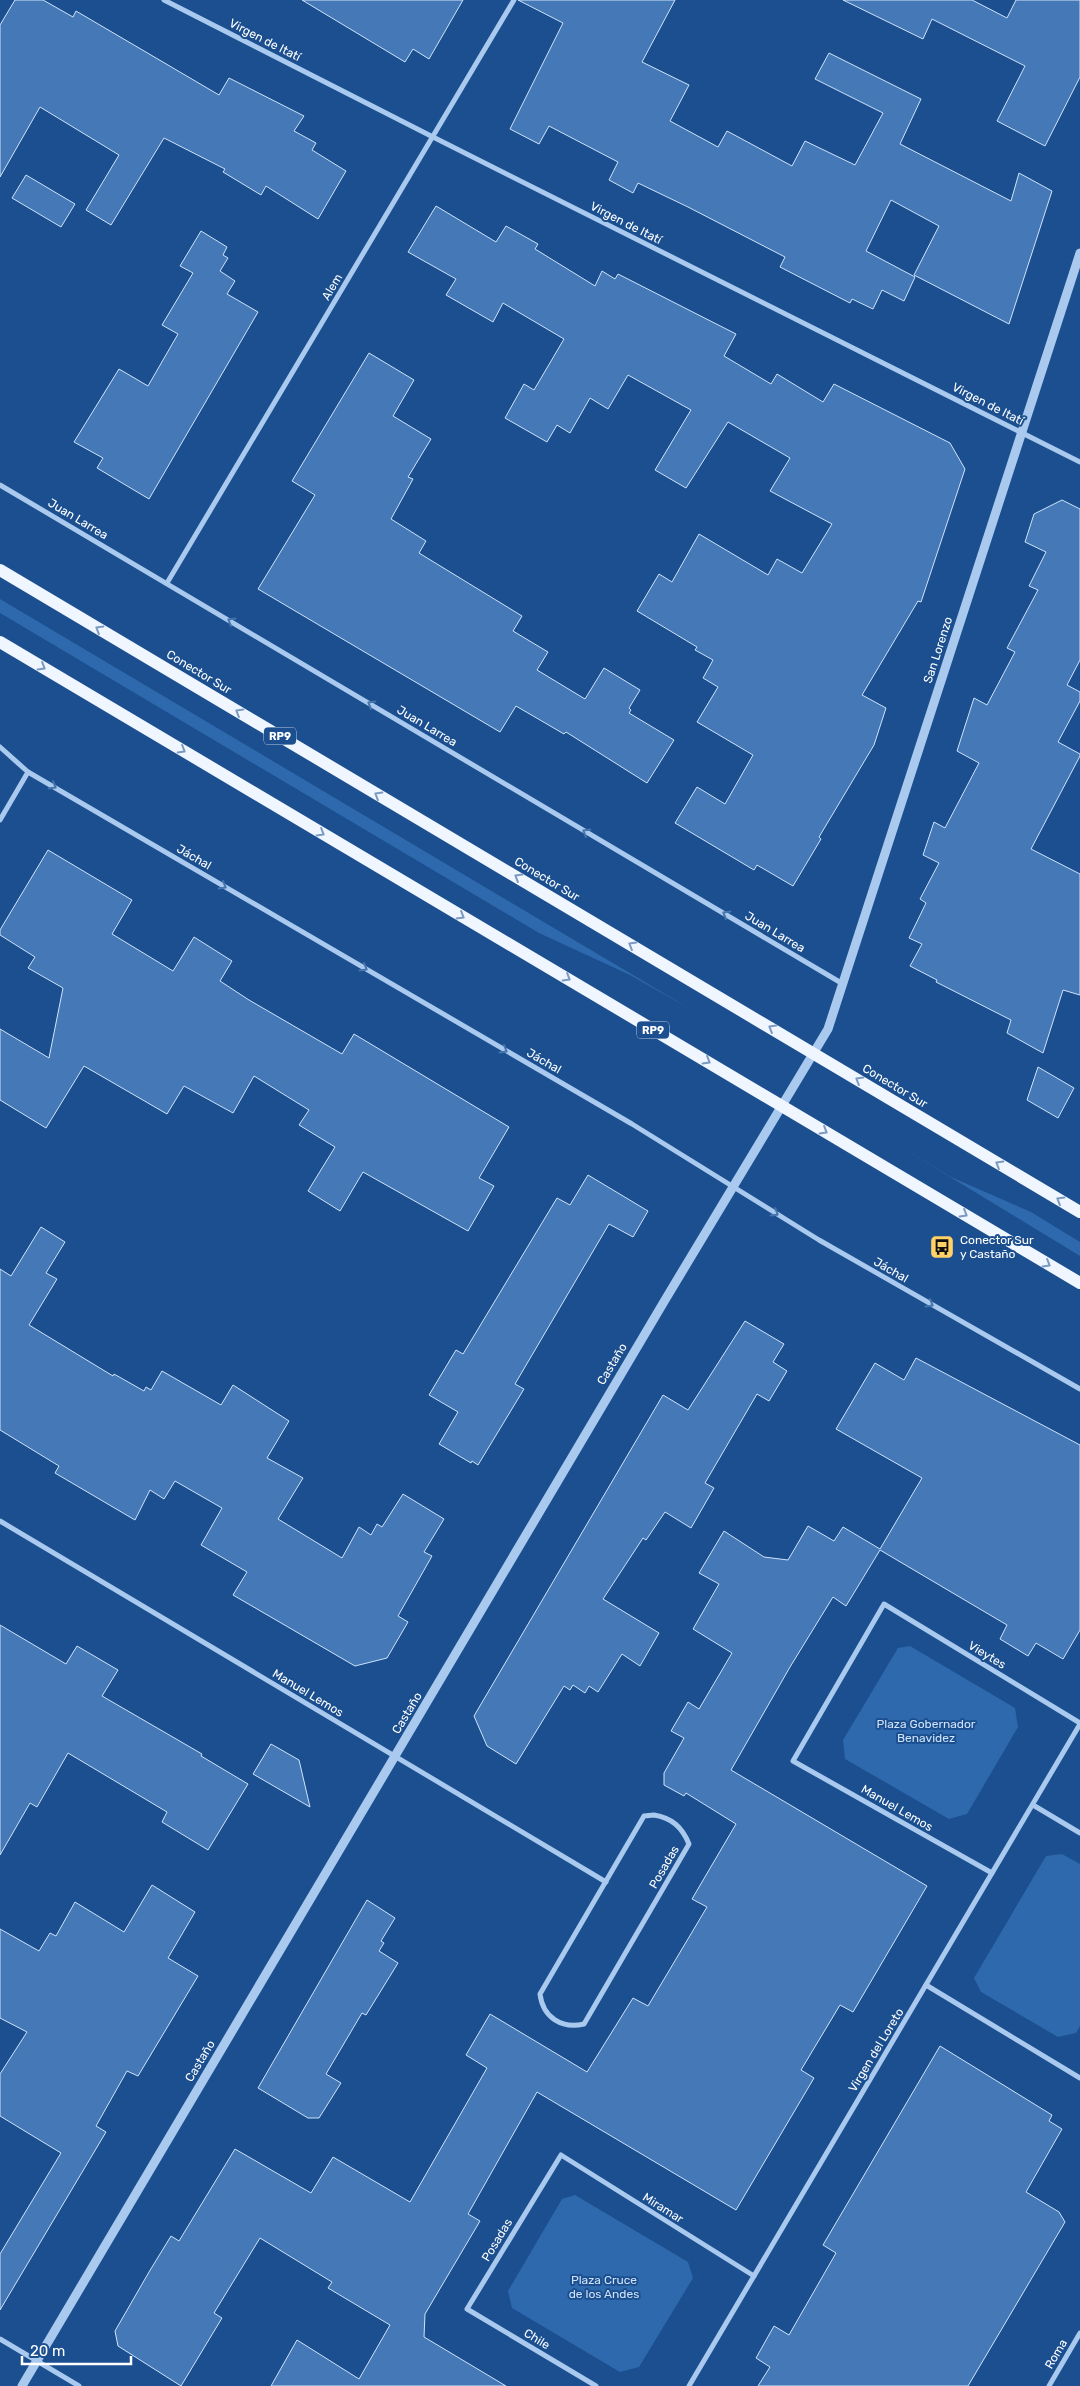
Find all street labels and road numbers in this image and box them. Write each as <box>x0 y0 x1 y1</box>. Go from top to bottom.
street label: Virgen de Itatí <box>227 16 304 64</box>
street label: Virgen de Itatí <box>588 199 665 247</box>
street label: Alem <box>319 271 345 303</box>
street label: Virgen de Itatí <box>950 380 1027 428</box>
street label: Juan Larrea <box>46 496 110 542</box>
street label: San Lorenzo <box>921 615 955 685</box>
street label: Conector Sur <box>164 647 235 697</box>
street label: Juan Larrea <box>395 703 459 749</box>
road number: RP9 <box>264 728 296 744</box>
street label: Jáchal <box>174 842 214 873</box>
street label: Conector Sur <box>512 854 583 904</box>
street label: Juan Larrea <box>743 909 807 955</box>
road number: RP9 <box>637 1022 669 1038</box>
street label: Jáchal <box>524 1046 564 1077</box>
street label: Conector Sur <box>860 1061 931 1111</box>
street label: Jáchal <box>871 1255 911 1286</box>
street label: Castaño <box>594 1341 630 1387</box>
street label: Vieytes <box>966 1638 1008 1672</box>
street label: Manuel Lemos <box>270 1666 346 1720</box>
street label: Castaño <box>389 1690 425 1736</box>
street label: Manuel Lemos <box>859 1782 935 1834</box>
street label: Posadas <box>646 1843 682 1891</box>
street label: Virgen del Loreto <box>845 2006 907 2094</box>
street label: Castaño <box>182 2038 218 2084</box>
street label: Miramar <box>640 2190 686 2226</box>
street label: Posadas <box>479 2216 515 2264</box>
street label: Chile <box>521 2326 553 2352</box>
street label: Roma <box>1042 2337 1070 2371</box>

